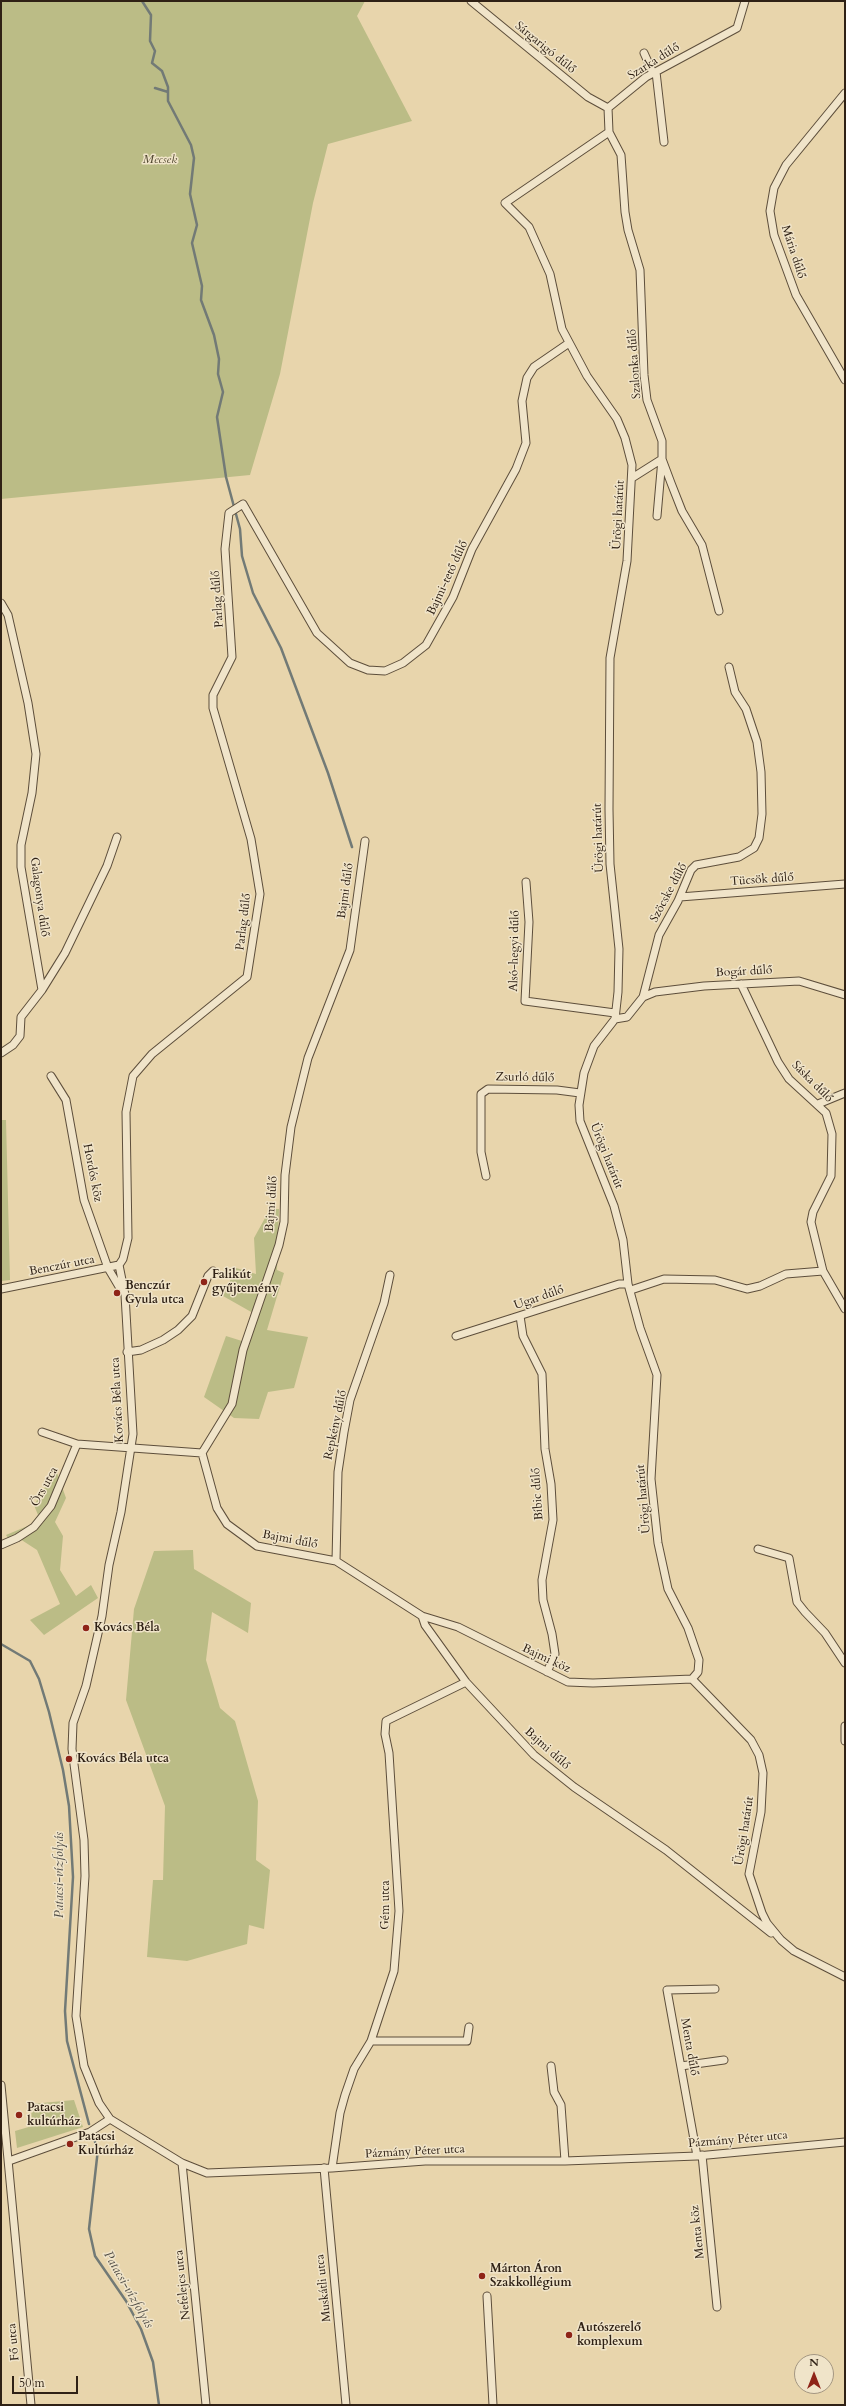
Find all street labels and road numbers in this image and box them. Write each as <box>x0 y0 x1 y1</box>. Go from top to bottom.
street label: Sárgarigó dűlő <box>512 19 578 77</box>
street label: Szarka dűlő <box>625 40 683 84</box>
street label: Mária dűlő <box>778 224 808 280</box>
street label: Szalonka dűlő <box>625 328 645 400</box>
street label: Ürögi határút <box>610 480 628 550</box>
street label: Bajmi-tető dűlő <box>424 538 472 618</box>
street label: Parlag dűlő <box>209 570 227 628</box>
street label: Ürögi határút <box>591 803 607 873</box>
street label: Galagonya dűlő <box>26 856 52 938</box>
street label: Szöcske dűlő <box>647 861 691 925</box>
street label: Bajmi dűlő <box>335 862 357 920</box>
street label: Tücsök dűlő <box>730 871 794 889</box>
street label: Parlag dűlő <box>233 893 255 951</box>
street label: Alsó-hegyi dűlő <box>507 910 523 992</box>
street label: Bogár dűlő <box>715 963 773 981</box>
street label: Sáska dűlő <box>788 1058 836 1106</box>
street label: Zsurló dűlő <box>495 1070 555 1086</box>
street label: Ürögi határút <box>586 1121 626 1191</box>
street label: Hordós köz <box>79 1143 105 1203</box>
street label: Bajmi dűlő <box>263 1176 281 1232</box>
street label: Benczúr utca <box>28 1253 96 1279</box>
street label: Ugar dűlő <box>512 1283 566 1313</box>
street label: Kovács Béla utca <box>109 1357 127 1443</box>
street label: Repkény dűlő <box>322 1389 350 1461</box>
street label: Ürögi határút <box>634 1464 654 1534</box>
street label: Örs utca <box>28 1465 62 1509</box>
street label: Bíbic dűlő <box>529 1467 547 1521</box>
street label: Bajmi dűlő <box>261 1528 319 1552</box>
street label: Bajmi köz <box>520 1642 572 1676</box>
street label: Bajmi dűlő <box>521 1725 573 1773</box>
street label: Ürögi határút <box>732 1796 758 1866</box>
street label: Gém utca <box>379 1880 393 1930</box>
street label: Menta dűlő <box>677 2017 701 2077</box>
street label: Pázmány Péter utca <box>688 2128 788 2152</box>
street label: Pázmány Péter utca <box>365 2142 465 2162</box>
street label: Menta köz <box>688 2204 708 2260</box>
street label: Nefelejcs utca <box>172 2249 194 2321</box>
street label: Muskátli utca <box>313 2253 335 2323</box>
street label: Fő utca <box>5 2323 23 2361</box>

